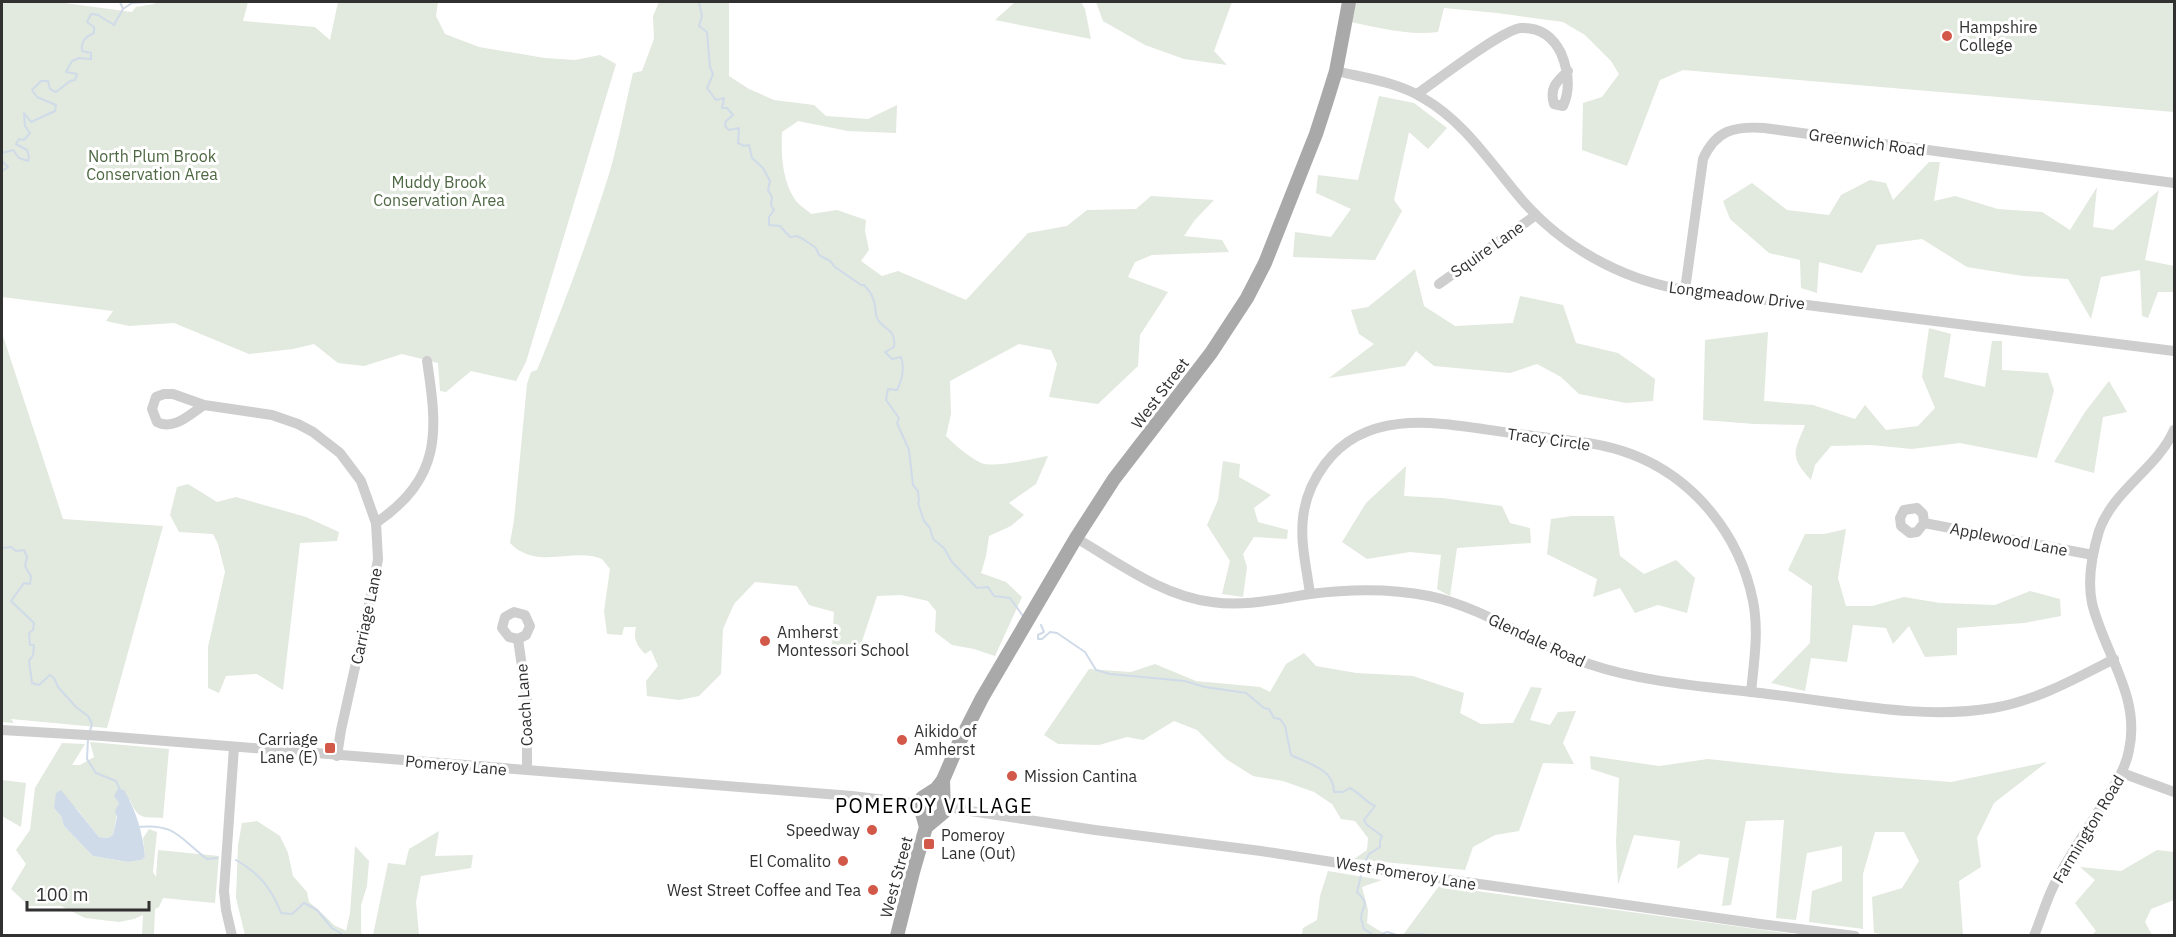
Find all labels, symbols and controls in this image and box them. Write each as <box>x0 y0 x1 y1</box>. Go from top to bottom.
place label: Hampshire College <box>1959 17 2038 55</box>
marker: Hampshire College <box>1940 29 1954 43</box>
street label: Greenwich Road <box>1807 124 1927 160</box>
park label: North Plum Brook Conservation Area <box>86 146 218 184</box>
park label: Muddy Brook Conservation Area <box>373 172 505 210</box>
street label: Squire Lane <box>1447 216 1527 281</box>
street label: Longmeadow Drive <box>1668 277 1806 313</box>
street label: West Street <box>1127 354 1193 432</box>
street label: Tracy Circle <box>1506 423 1592 455</box>
street label: Applewood Lane <box>1948 518 2070 560</box>
street label: Carriage Lane <box>346 566 386 666</box>
street label: Glendale Road <box>1485 609 1589 671</box>
place label: Amherst Montessori School <box>777 622 909 660</box>
marker: Amherst Montessori School <box>758 634 772 648</box>
street label: Coach Lane <box>511 663 537 747</box>
place label: Aikido of Amherst <box>914 721 977 759</box>
place label: Carriage Lane (E) <box>258 729 318 767</box>
marker: Aikido of Amherst <box>895 733 909 747</box>
marker: Carriage Lane (E) <box>323 741 337 755</box>
street label: Pomeroy Lane <box>404 751 508 779</box>
place label: Mission Cantina <box>1024 766 1138 786</box>
marker: Mission Cantina <box>1005 769 1019 783</box>
street label: Farmington Road <box>2048 771 2128 887</box>
district label: POMEROY VILLAGE <box>835 792 1033 819</box>
place label: Speedway <box>786 820 860 840</box>
marker: Speedway <box>865 823 879 837</box>
place label: Pomeroy Lane (Out) <box>941 825 1016 863</box>
street label: West Street <box>876 834 916 920</box>
marker: Pomeroy Lane (Out) <box>922 837 936 851</box>
place label: El Comalito <box>749 851 831 871</box>
street label: West Pomeroy Lane <box>1334 852 1478 894</box>
marker: El Comalito <box>836 854 850 868</box>
scale bar <box>27 874 148 912</box>
place label: West Street Coffee and Tea <box>667 880 861 900</box>
text: 100 m <box>36 883 88 906</box>
marker: West Street Coffee and Tea <box>866 883 880 897</box>

